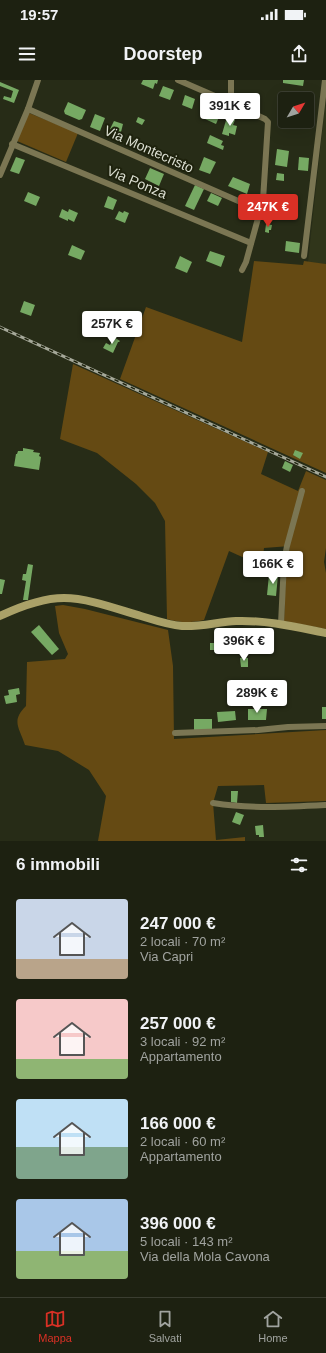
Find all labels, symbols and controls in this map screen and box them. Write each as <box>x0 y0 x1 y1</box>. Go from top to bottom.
text: 19:57 <box>20 6 58 23</box>
icon: menu <box>16 43 38 65</box>
icon: share <box>288 43 310 65</box>
text: Doorstep <box>123 44 203 64</box>
north arrow <box>278 92 314 128</box>
map controls <box>278 92 314 128</box>
pin: 391K € <box>197 93 263 127</box>
text: 391K € <box>209 98 251 113</box>
street label: Via Montecristo <box>102 122 196 176</box>
street label: Via Ponza <box>105 162 170 202</box>
pin: 247K € <box>235 194 301 228</box>
text: 247K € <box>247 199 289 214</box>
pin: 257K € <box>79 311 145 345</box>
text: 257K € <box>91 316 133 331</box>
pin: 166K € <box>240 551 306 585</box>
text: 166K € <box>252 556 294 571</box>
pin: 396K € <box>211 628 277 662</box>
text: 396K € <box>223 633 265 648</box>
pin: 289K € <box>224 680 290 714</box>
text: 289K € <box>236 685 278 700</box>
icon: filters <box>288 854 310 876</box>
text: 6 immobili <box>16 855 100 874</box>
text: 247 000 € <box>140 914 216 933</box>
icon: home <box>48 915 96 963</box>
text: 2 locali · 70 m² <box>140 934 225 949</box>
text: Via Capri <box>140 949 193 964</box>
text: 257 000 € <box>140 1014 216 1033</box>
icon: home <box>48 1015 96 1063</box>
text: 3 locali · 92 m² <box>140 1034 225 1049</box>
text: Appartamento <box>140 1049 222 1064</box>
text: 166 000 € <box>140 1114 216 1133</box>
icon: home <box>48 1115 96 1163</box>
text: 2 locali · 60 m² <box>140 1134 225 1149</box>
text: Appartamento <box>140 1149 222 1164</box>
text: 396 000 € <box>140 1214 216 1233</box>
icon: home <box>48 1215 96 1263</box>
text: 5 locali · 143 m² <box>140 1234 232 1249</box>
text: Via della Mola Cavona <box>140 1249 270 1264</box>
tab: Mappa <box>38 1308 72 1344</box>
tab: Salvati <box>149 1308 182 1344</box>
tab: Home <box>258 1308 288 1344</box>

